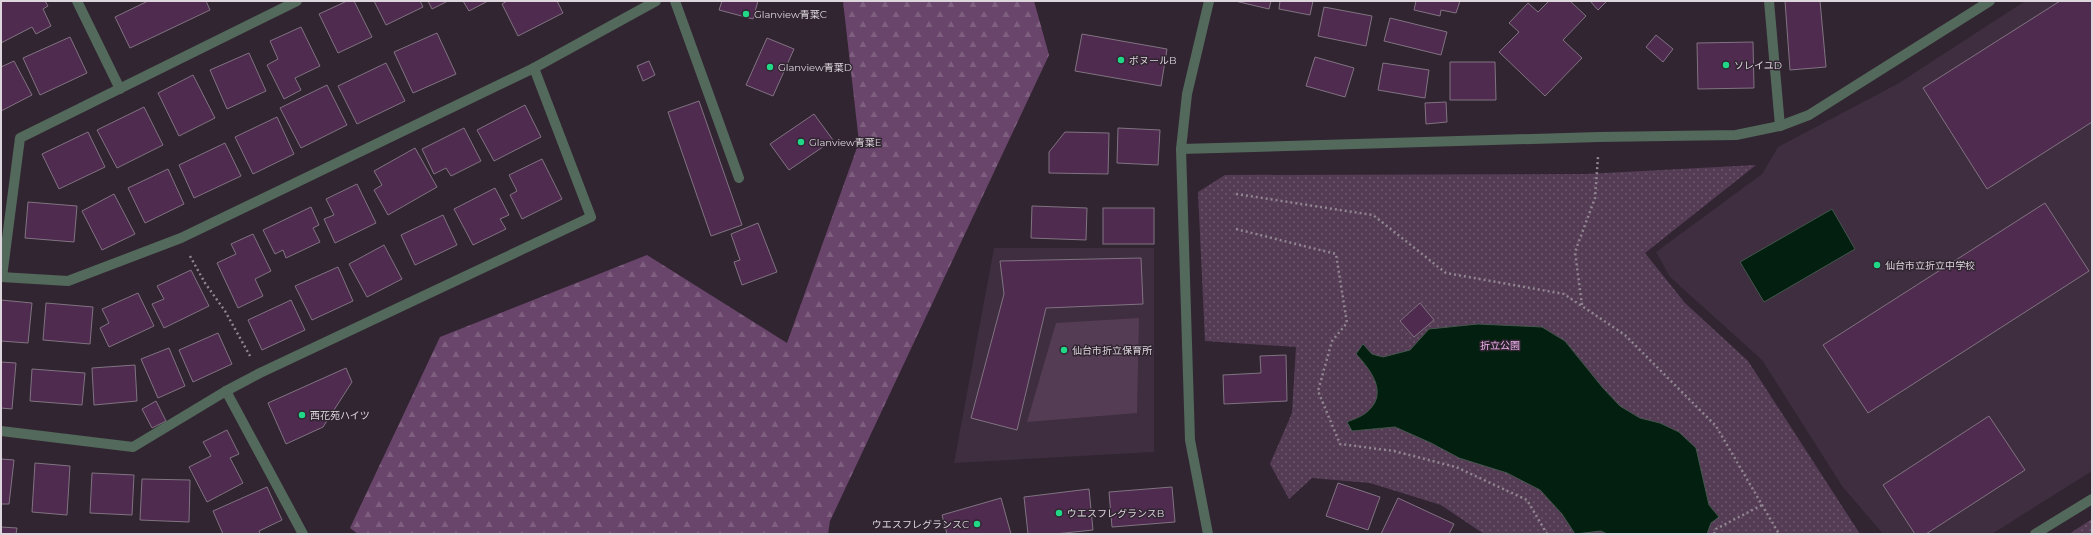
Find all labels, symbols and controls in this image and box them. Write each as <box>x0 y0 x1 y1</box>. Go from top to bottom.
place label: Glanview青葉C <box>754 8 827 21</box>
marker: Glanview青葉C <box>741 9 751 19</box>
place label: ボヌールB <box>1129 54 1177 67</box>
marker: ボヌールB <box>1116 55 1126 65</box>
place label: ソレイユD <box>1734 59 1782 72</box>
marker: ソレイユD <box>1721 60 1731 70</box>
place label: Glanview青葉D <box>778 61 852 74</box>
marker: Glanview青葉D <box>765 62 775 72</box>
place label: Glanview青葉E <box>809 136 882 149</box>
marker: Glanview青葉E <box>796 137 806 147</box>
place label: 仙台市立折立中学校 <box>1885 259 1975 272</box>
marker: 仙台市立折立中学校 <box>1872 260 1882 270</box>
park label: 折立公園 <box>1480 339 1520 352</box>
place label: 仙台市折立保育所 <box>1072 344 1152 357</box>
marker: 仙台市折立保育所 <box>1059 345 1069 355</box>
place label: 西花苑ハイツ <box>310 409 370 422</box>
marker: 西花苑ハイツ <box>297 410 307 420</box>
place label: ウエスフレグランスB <box>1067 507 1164 520</box>
marker: ウエスフレグランスB <box>1054 508 1064 518</box>
place label: ウエスフレグランスC <box>872 518 969 531</box>
marker: ウエスフレグランスC <box>972 519 982 529</box>

